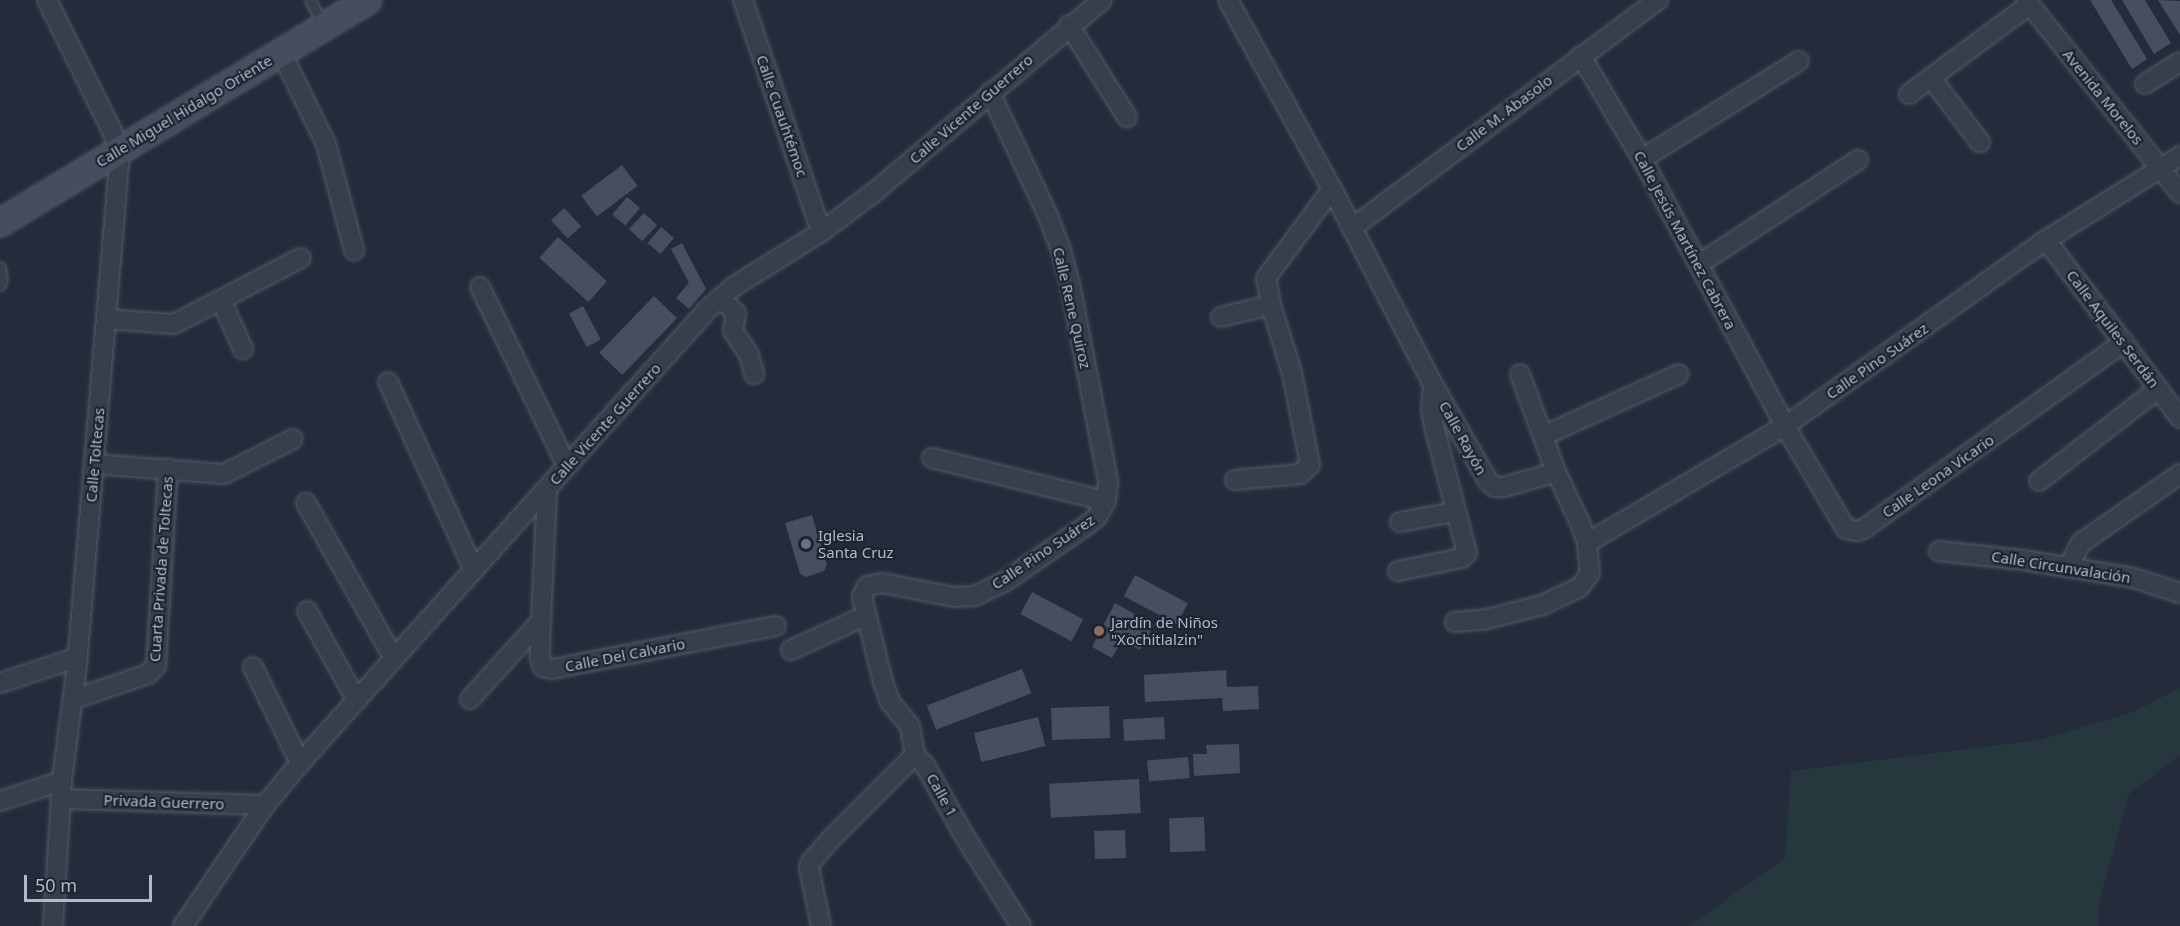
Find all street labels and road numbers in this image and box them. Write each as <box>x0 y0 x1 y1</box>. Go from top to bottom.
street label: Avenida Morelos <box>2059 46 2147 148</box>
street label: Calle Vicente Guerrero <box>906 50 1036 168</box>
street label: Calle Miguel Hidalgo Oriente <box>93 51 275 171</box>
street label: Calle Cuauhtémoc <box>753 53 811 179</box>
street label: Calle M. Abasolo <box>1452 71 1556 155</box>
street label: Calle Jesús Martínez Cabrera <box>1630 148 1740 332</box>
street label: Calle Rene Quiroz <box>1049 245 1095 371</box>
street label: Calle Aquiles Serdán <box>2063 267 2163 391</box>
street label: Calle Pino Suárez <box>1823 319 1931 403</box>
street label: Calle Vicente Guerrero <box>546 359 664 489</box>
street label: Calle Rayón <box>1435 398 1491 478</box>
street label: Calle Toltecas <box>82 407 108 503</box>
street label: Calle Leona Vicario <box>1879 431 1997 521</box>
street label: Cuarta Privada de Toltecas <box>146 475 176 663</box>
street label: Calle Pino Suárez <box>988 511 1098 593</box>
street label: Calle Circunvalación <box>1990 547 2132 587</box>
street label: Calle Del Calvario <box>563 635 687 675</box>
street label: Calle 1 <box>923 770 961 820</box>
street label: Privada Guerrero <box>103 791 225 813</box>

